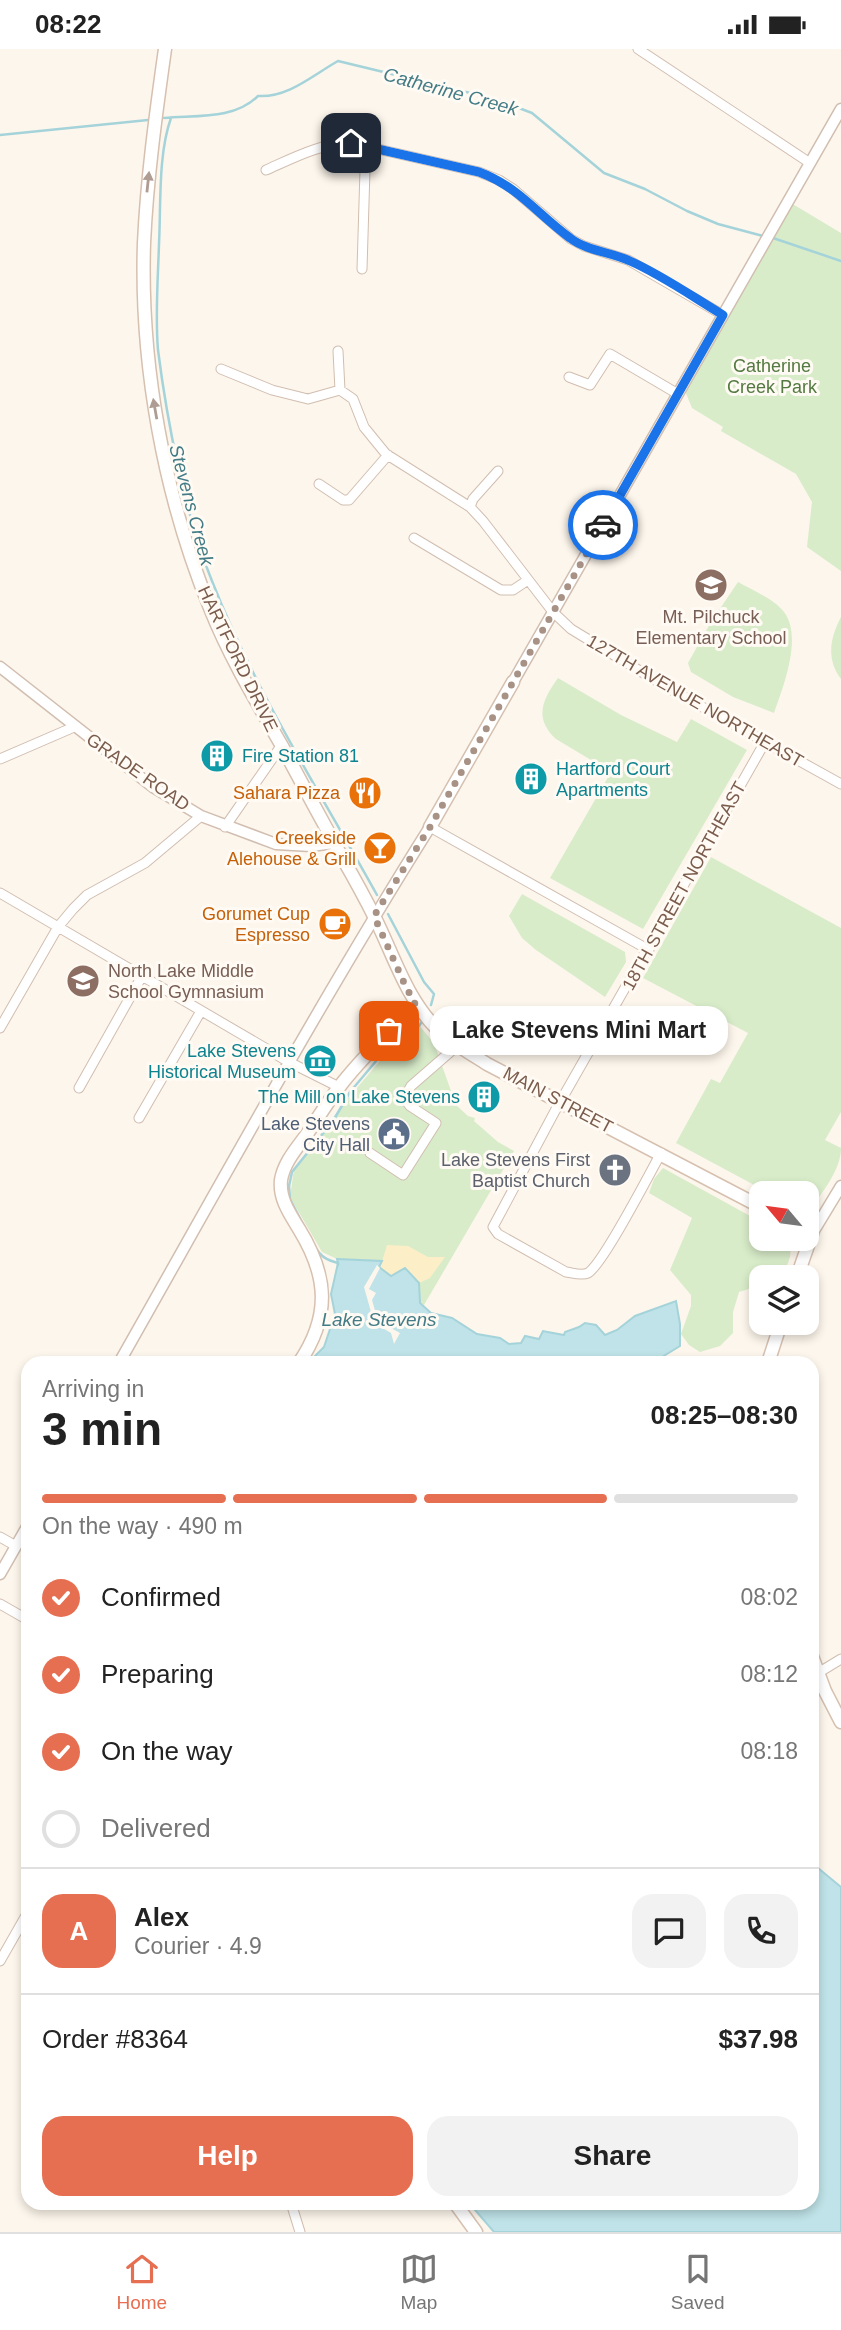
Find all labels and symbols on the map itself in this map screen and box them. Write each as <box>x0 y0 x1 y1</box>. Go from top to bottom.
water label: Catherine Creek <box>381 63 522 120</box>
pin <box>321 113 381 173</box>
one-way arrow <box>143 171 154 193</box>
park label: Catherine Creek Park <box>727 356 818 397</box>
one-way arrow <box>149 398 160 420</box>
water label: Stevens Creek <box>165 442 218 569</box>
courier <box>568 490 638 560</box>
school or university icon: Mt. Pilchuck Elementary School <box>692 566 730 604</box>
street label: HARTFORD DRIVE <box>194 583 282 735</box>
place label: Mt. Pilchuck Elementary School <box>635 607 787 648</box>
street label: 127TH AVENUE NORTHEAST <box>583 631 807 771</box>
street label: GRADE ROAD <box>83 729 193 815</box>
building icon: Fire Station 81 <box>198 737 236 775</box>
place label: Fire Station 81 <box>242 746 359 766</box>
place label: Hartford Court Apartments <box>556 759 670 800</box>
building icon: Hartford Court Apartments <box>512 760 550 798</box>
restaurant icon: Sahara Pizza <box>346 774 384 812</box>
street label: 18TH STREET NORTHEAST <box>618 778 750 994</box>
place label: Sahara Pizza <box>233 783 341 803</box>
place label: Creekside Alehouse & Grill <box>227 828 356 869</box>
bar icon: Creekside Alehouse & Grill <box>361 829 399 867</box>
place label: Gorumet Cup Espresso <box>202 904 310 945</box>
cafe icon: Gorumet Cup Espresso <box>316 905 354 943</box>
place label: North Lake Middle School Gymnasium <box>108 961 264 1002</box>
school or university icon: North Lake Middle School Gymnasium <box>64 962 102 1000</box>
pin <box>359 1001 419 1061</box>
callout: Lake Stevens Mini Mart <box>431 1007 728 1055</box>
place label: Lake Stevens Historical Museum <box>148 1041 296 1082</box>
museum icon: Lake Stevens Historical Museum <box>301 1042 339 1080</box>
street label: MAIN STREET <box>500 1063 616 1137</box>
building icon: The Mill on Lake Stevens <box>465 1078 503 1116</box>
place label: The Mill on Lake Stevens <box>258 1087 460 1107</box>
place label: Lake Stevens City Hall <box>261 1114 370 1155</box>
public building icon: Lake Stevens City Hall <box>375 1115 413 1153</box>
place label: Lake Stevens First Baptist Church <box>441 1150 590 1191</box>
church icon: Lake Stevens First Baptist Church <box>596 1151 634 1189</box>
north arrow <box>749 1181 819 1251</box>
water label: Lake Stevens <box>321 1309 437 1330</box>

